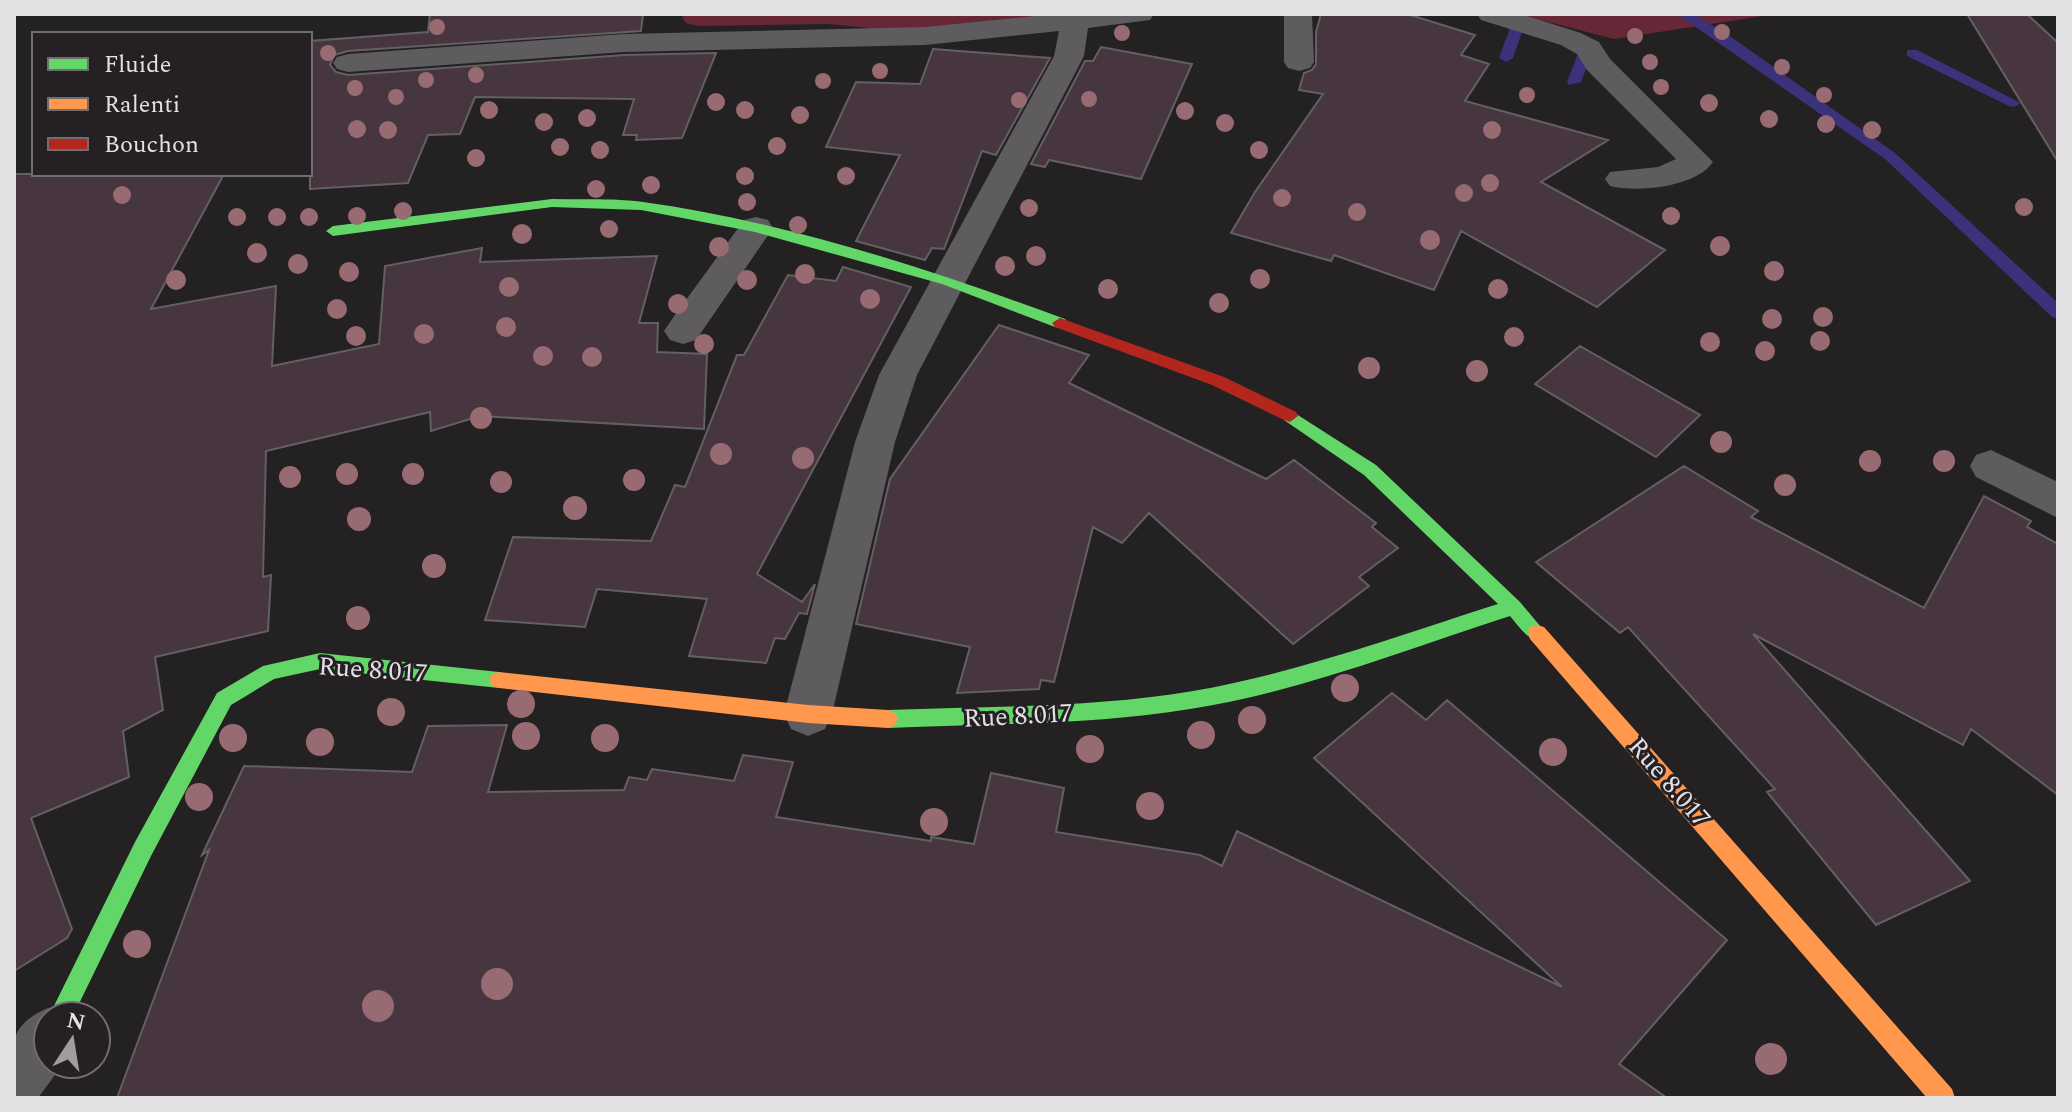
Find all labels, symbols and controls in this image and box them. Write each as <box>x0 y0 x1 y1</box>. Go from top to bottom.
legend <box>32 32 312 176</box>
text: Fluide <box>104 47 171 83</box>
text: Ralenti <box>104 87 180 123</box>
text: Bouchon <box>104 127 199 163</box>
street label: Rue 8.017 <box>317 646 429 694</box>
street label: Rue 8.017 <box>962 693 1074 739</box>
street label: Rue 8.017 <box>1618 728 1720 837</box>
north arrow <box>32 1000 112 1080</box>
text: N <box>64 1004 88 1040</box>

